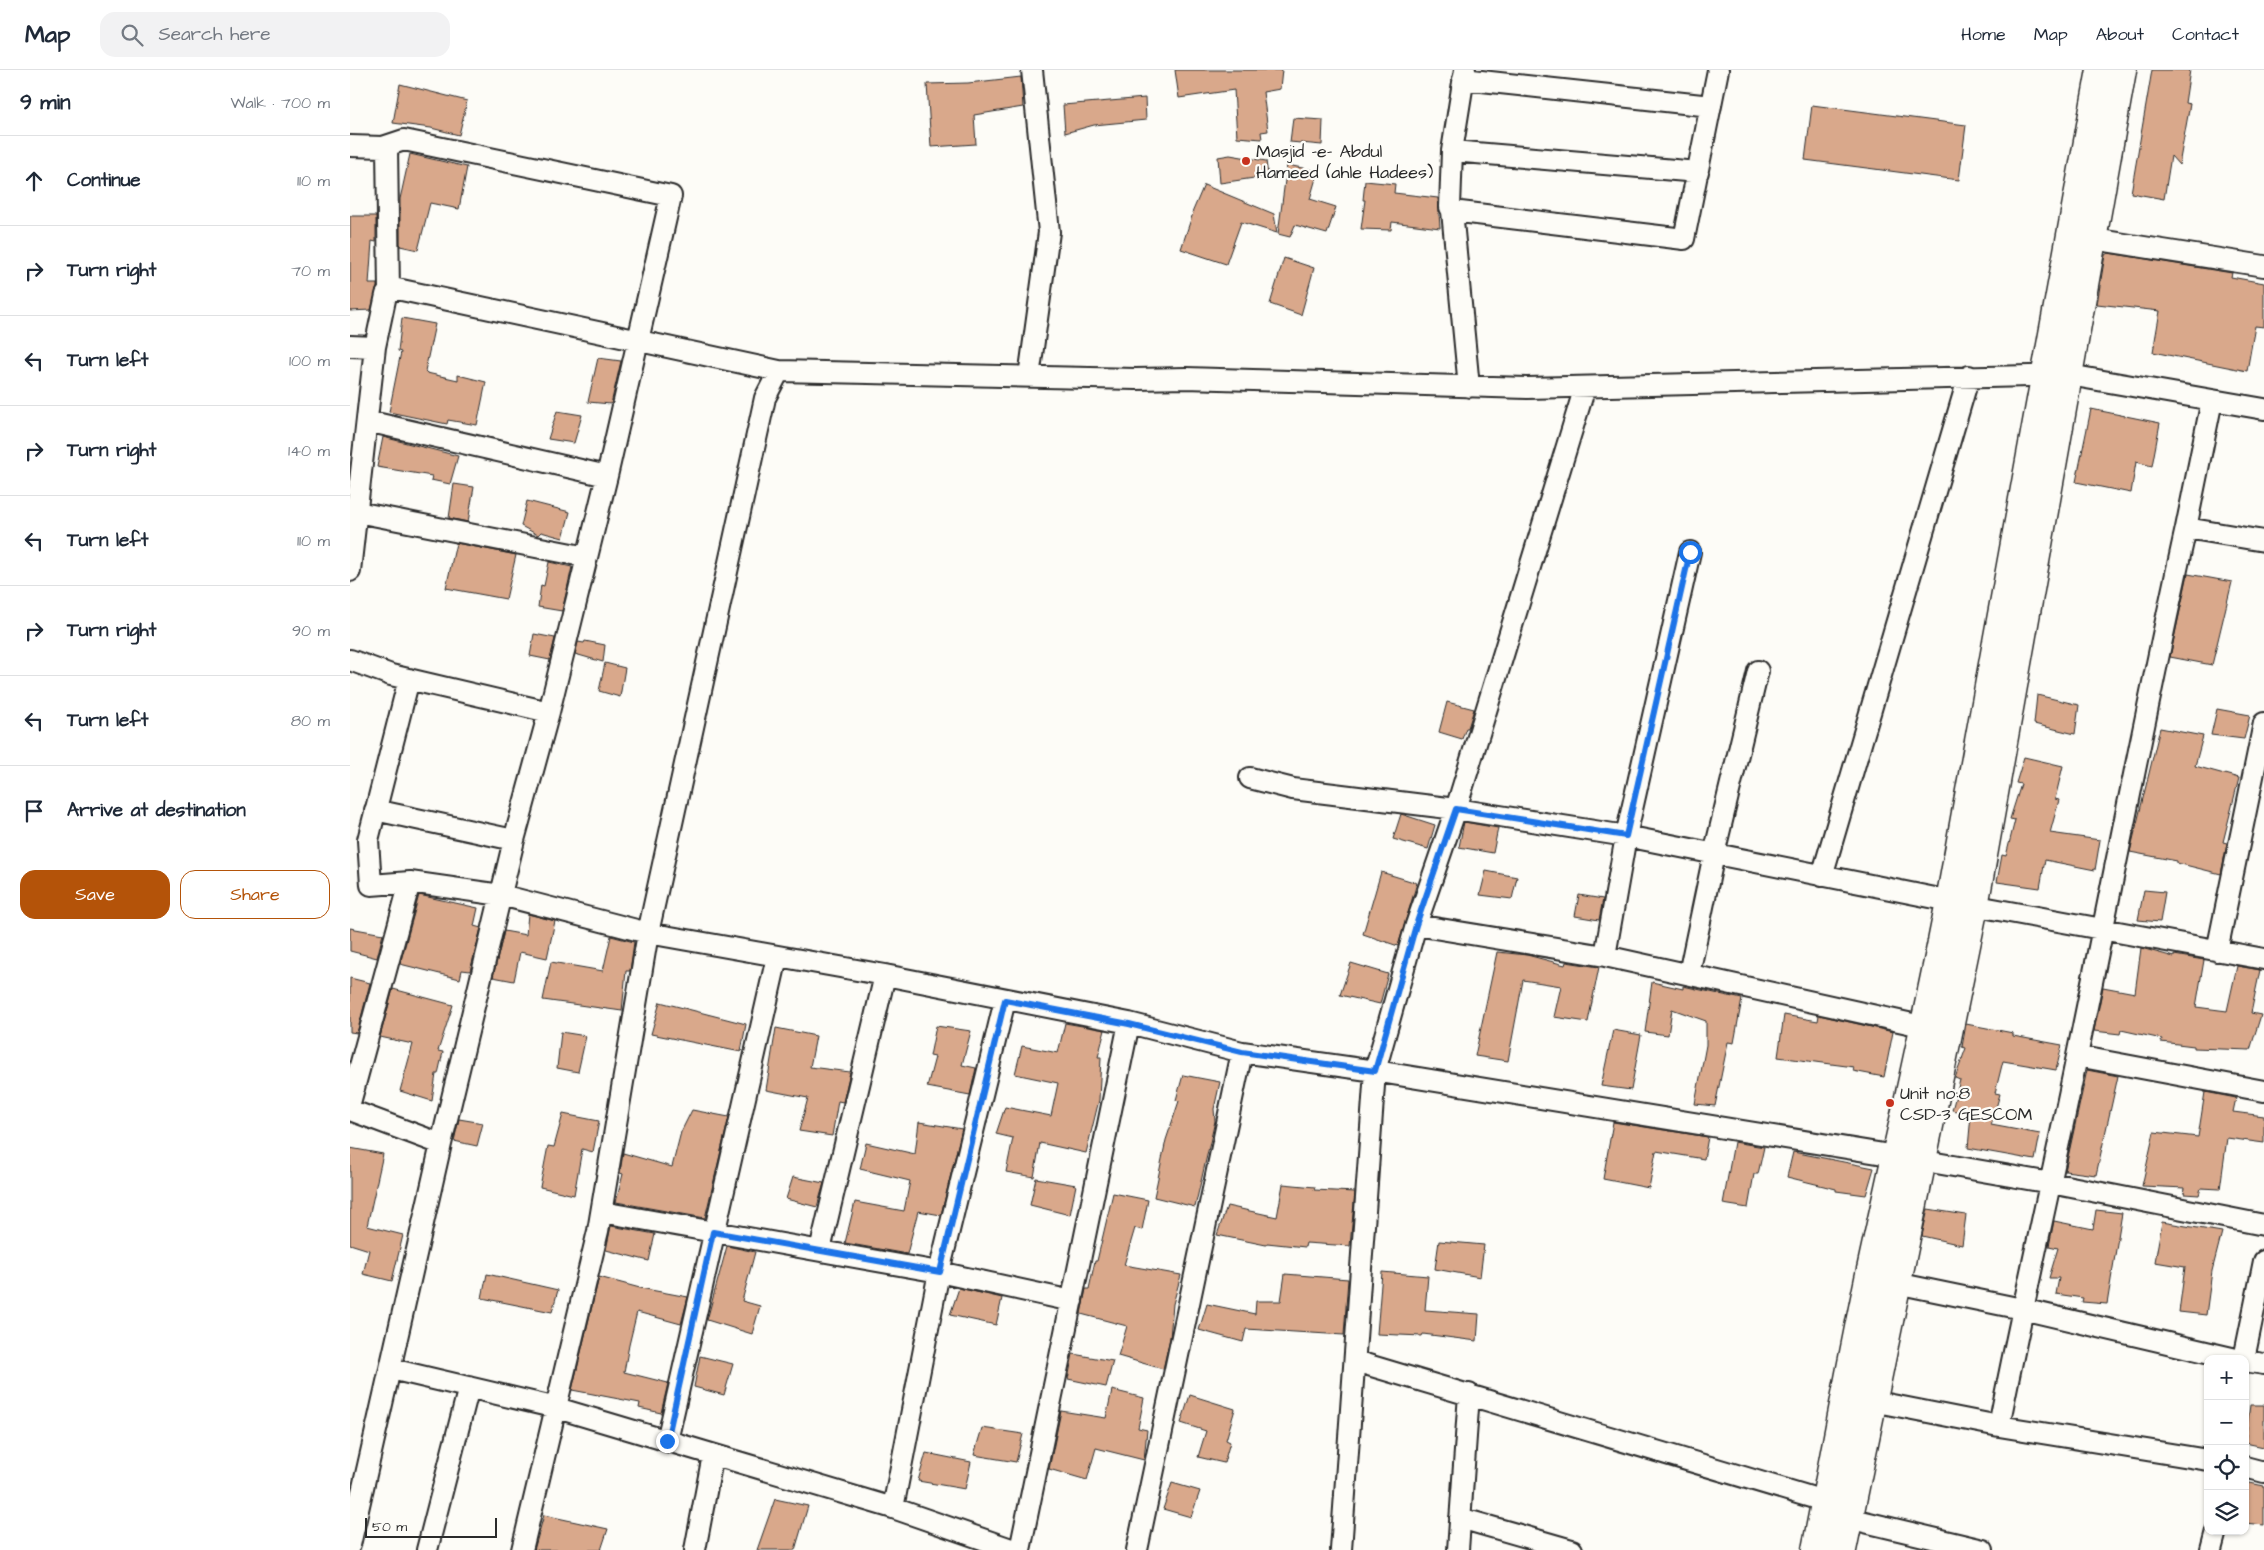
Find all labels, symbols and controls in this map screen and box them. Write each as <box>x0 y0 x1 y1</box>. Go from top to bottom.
search box <box>100 12 450 57</box>
text: Map <box>25 18 70 52</box>
icon: search <box>118 21 146 49</box>
text: Search here <box>158 21 271 48</box>
text: Home <box>1961 22 2006 47</box>
text: Map <box>2034 22 2068 47</box>
text: About <box>2096 22 2144 47</box>
text: Contact <box>2172 22 2239 47</box>
text: 9 min <box>20 88 70 117</box>
text: Walk · 700 m <box>231 92 330 114</box>
place label: Masjid -e- Abdul Hameed (ahle Hadees) <box>1256 139 1433 185</box>
marker: Masjid -e- Abdul Hameed (ahle Hadees) <box>1240 155 1252 167</box>
icon: ahead <box>20 167 48 195</box>
text: Continue <box>67 167 141 194</box>
text: 110 m <box>297 170 330 192</box>
icon: right <box>20 257 48 285</box>
text: Turn right <box>67 257 156 284</box>
text: 70 m <box>291 260 330 282</box>
icon: left <box>20 347 48 375</box>
text: Turn left <box>67 347 148 374</box>
text: 100 m <box>289 350 330 372</box>
icon: right <box>20 437 48 465</box>
text: Turn right <box>67 437 156 464</box>
text: 140 m <box>288 440 330 462</box>
icon: left <box>20 527 48 555</box>
text: Turn left <box>67 527 148 554</box>
text: 110 m <box>297 530 330 552</box>
route start <box>1679 541 1702 564</box>
icon: right <box>20 617 48 645</box>
text: Turn right <box>67 617 156 644</box>
text: 90 m <box>292 620 330 642</box>
icon: left <box>20 707 48 735</box>
text: Turn left <box>67 707 148 734</box>
text: 80 m <box>291 710 330 732</box>
icon: arrive <box>20 797 48 825</box>
text: Arrive at destination <box>67 797 246 824</box>
button: Save <box>20 870 170 919</box>
button: Share <box>180 870 330 919</box>
place label: Unit no:8 CSD-3 GESCOM <box>1900 1081 2032 1127</box>
marker: Unit no:8 CSD-3 GESCOM <box>1884 1097 1896 1109</box>
map controls <box>2204 1355 2249 1535</box>
button: + <box>2204 1355 2249 1400</box>
button: − <box>2204 1400 2249 1445</box>
route end <box>656 1430 679 1453</box>
button: locate <box>2204 1445 2249 1490</box>
button: layers <box>2204 1490 2249 1535</box>
scale bar <box>365 1515 498 1538</box>
text: 50 m <box>372 1517 407 1537</box>

